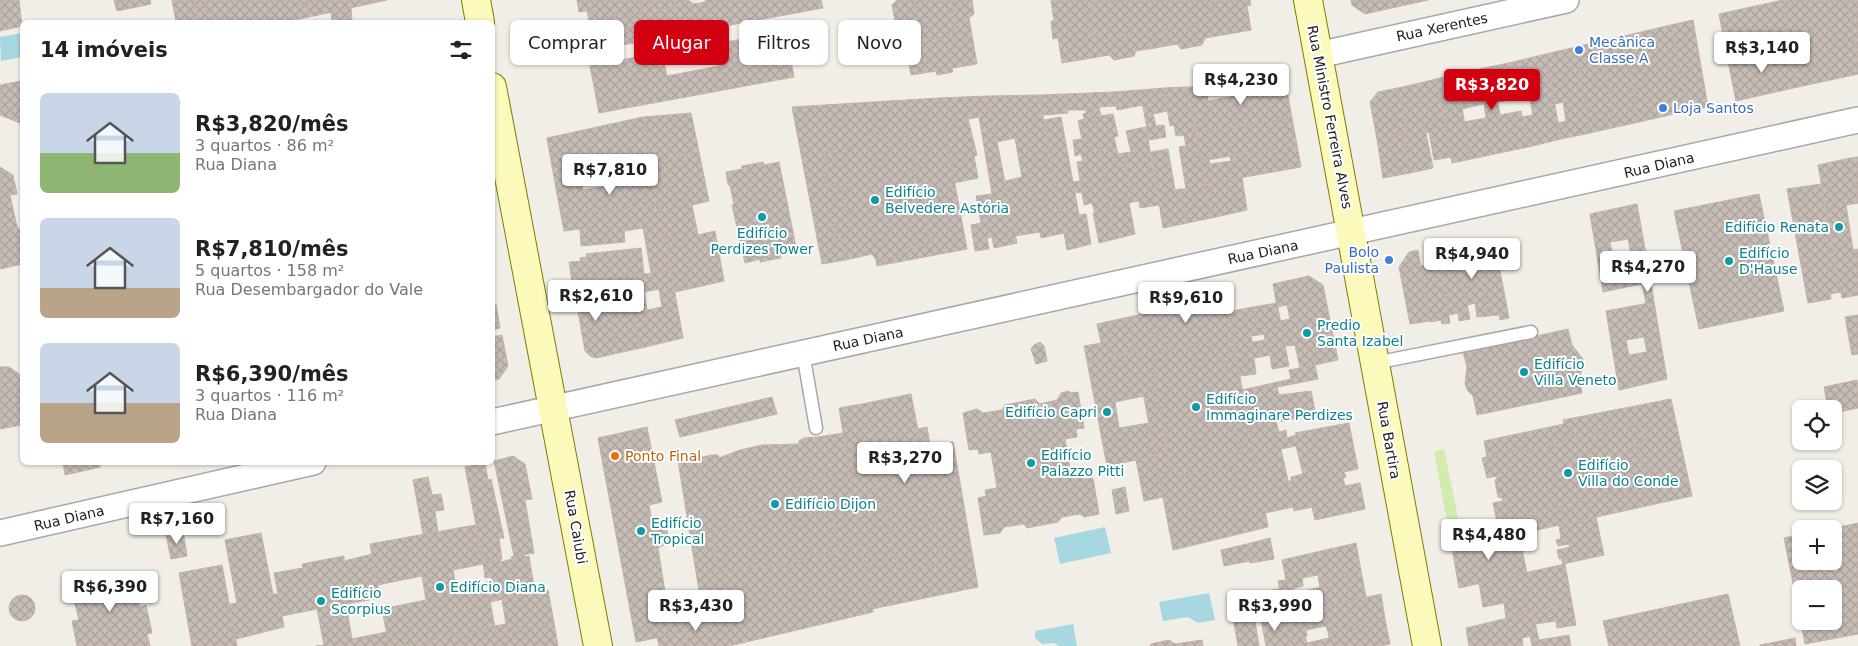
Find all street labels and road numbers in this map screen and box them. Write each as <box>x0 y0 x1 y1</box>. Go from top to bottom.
street label: Rua Xerentes <box>1395 10 1489 44</box>
street label: Rua Ministro Ferreira Alves <box>1304 24 1356 210</box>
street label: Rua Diana <box>1622 149 1696 181</box>
street label: Rua Diana <box>1226 237 1300 267</box>
street label: Rua Diana <box>831 324 905 354</box>
street label: Rua Bartira <box>1374 400 1404 480</box>
street label: Rua Caiubi <box>562 489 590 565</box>
street label: Rua Diana <box>32 502 106 534</box>

